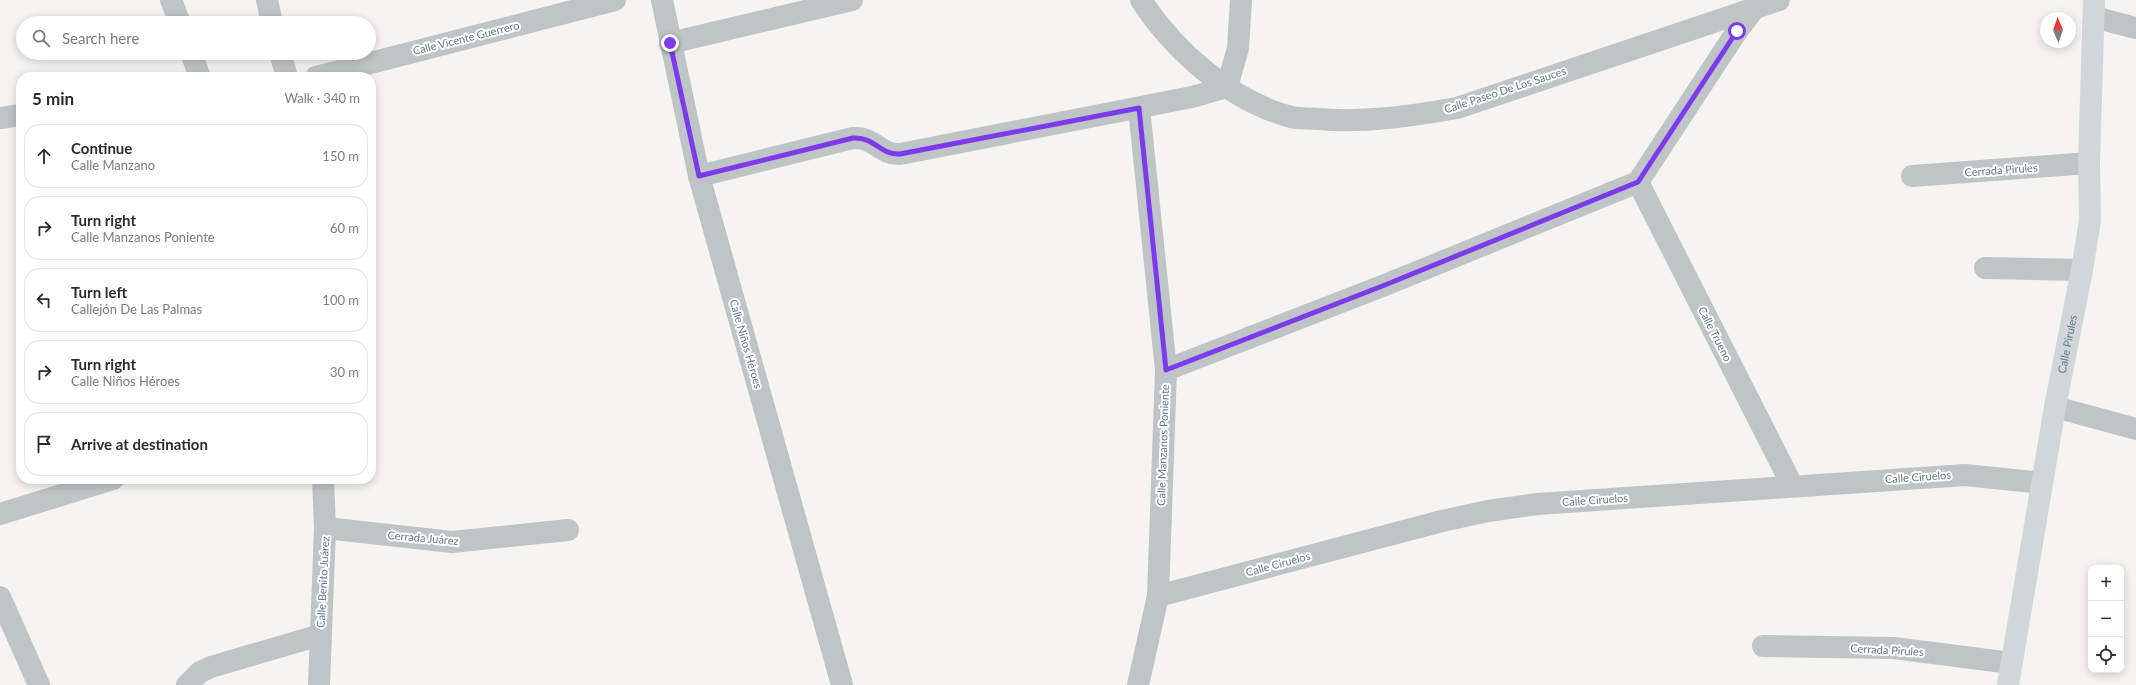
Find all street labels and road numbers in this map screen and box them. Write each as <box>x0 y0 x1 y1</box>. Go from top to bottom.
street label: Calle Vicente Guerrero <box>411 18 521 57</box>
street label: Calle Paseo De Los Sauces <box>1442 64 1568 115</box>
street label: Cerrada Pirules <box>1964 160 2038 179</box>
street label: Calle Niños Héroes <box>728 298 765 390</box>
street label: Calle Trueno <box>1696 304 1735 363</box>
street label: Calle Pirules <box>2055 314 2079 374</box>
street label: Calle Manzanos Poniente <box>1154 384 1171 506</box>
street label: Calle Ciruelos <box>1885 468 1952 485</box>
street label: Calle Ciruelos <box>1562 491 1629 508</box>
street label: Cerrada Juárez <box>387 528 459 547</box>
street label: Calle Benito Juárez <box>314 536 331 628</box>
street label: Calle Ciruelos <box>1244 549 1312 578</box>
street label: Cerrada Pirules <box>1850 641 1924 658</box>

